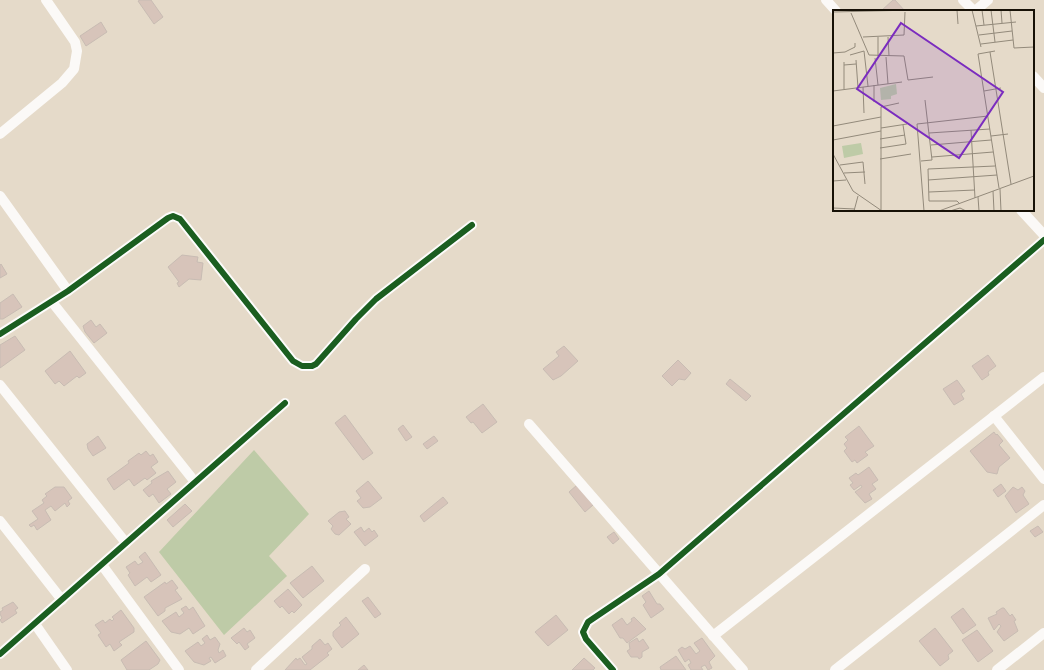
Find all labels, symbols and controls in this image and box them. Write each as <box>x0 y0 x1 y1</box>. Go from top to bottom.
inset map <box>833 10 1034 211</box>

